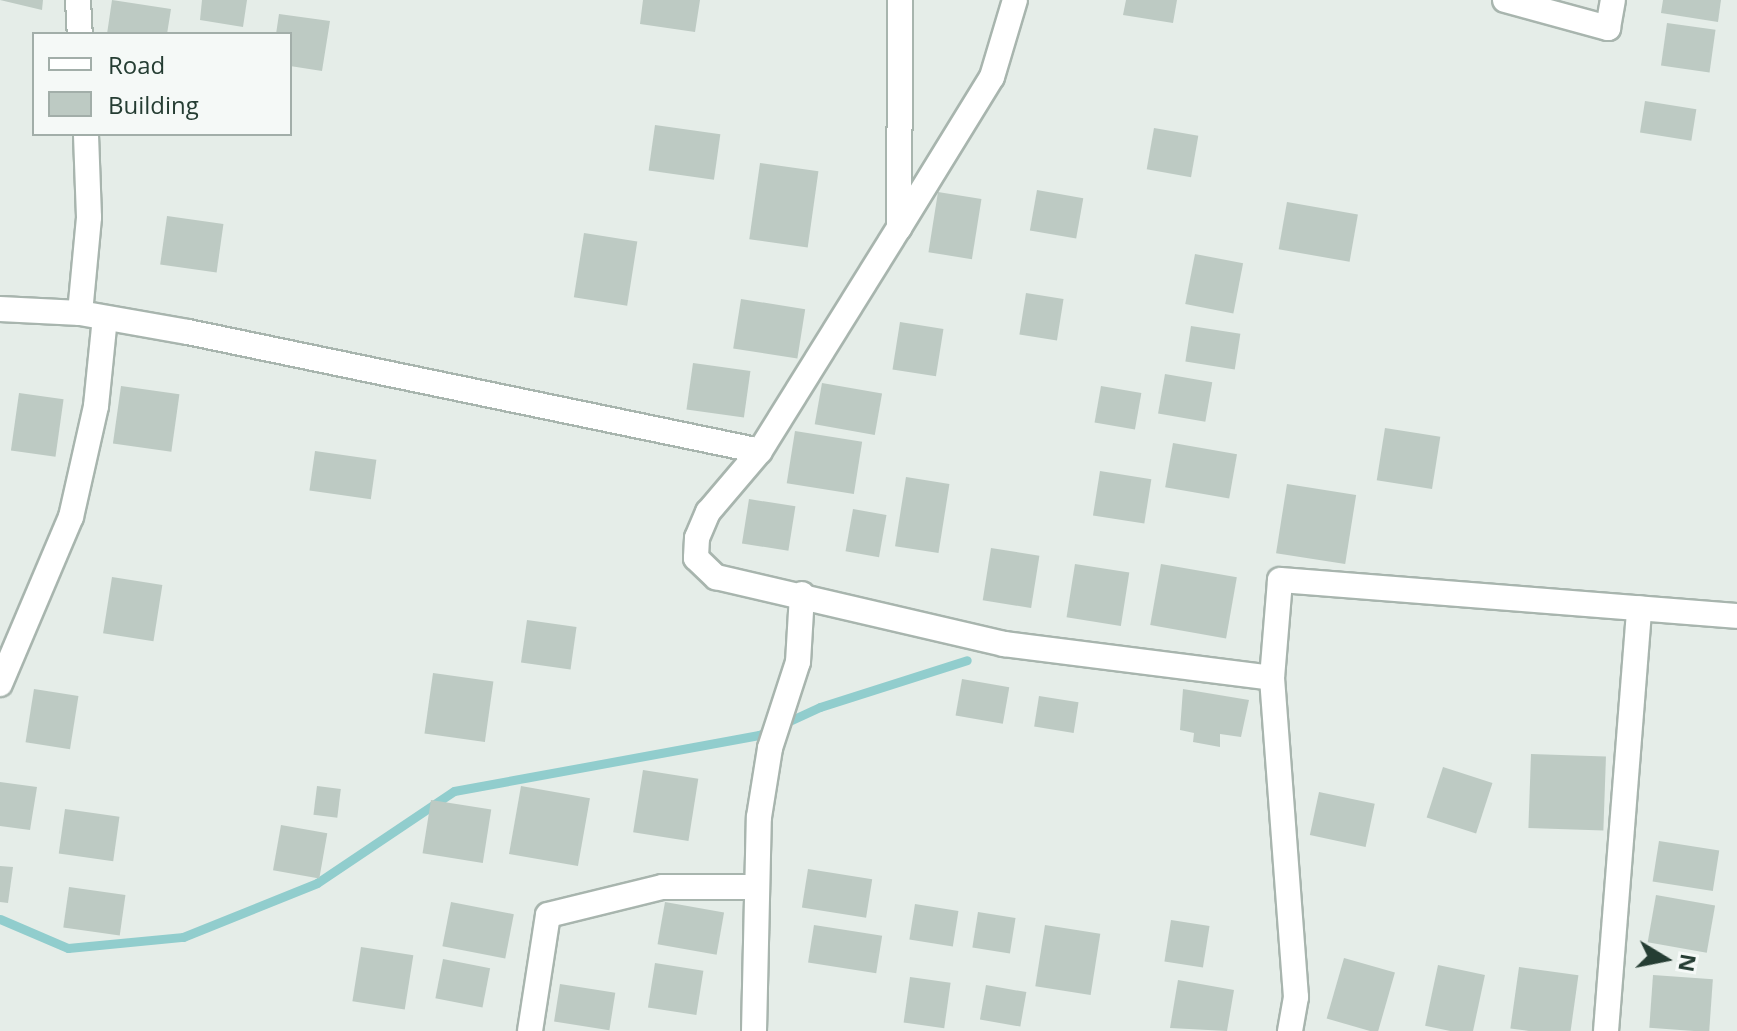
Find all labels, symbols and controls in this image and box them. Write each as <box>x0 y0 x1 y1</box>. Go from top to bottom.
legend <box>32 32 292 136</box>
text: Road <box>108 48 165 81</box>
text: Building <box>108 88 199 121</box>
north arrow <box>1625 919 1705 999</box>
text: N <box>1672 952 1705 975</box>

